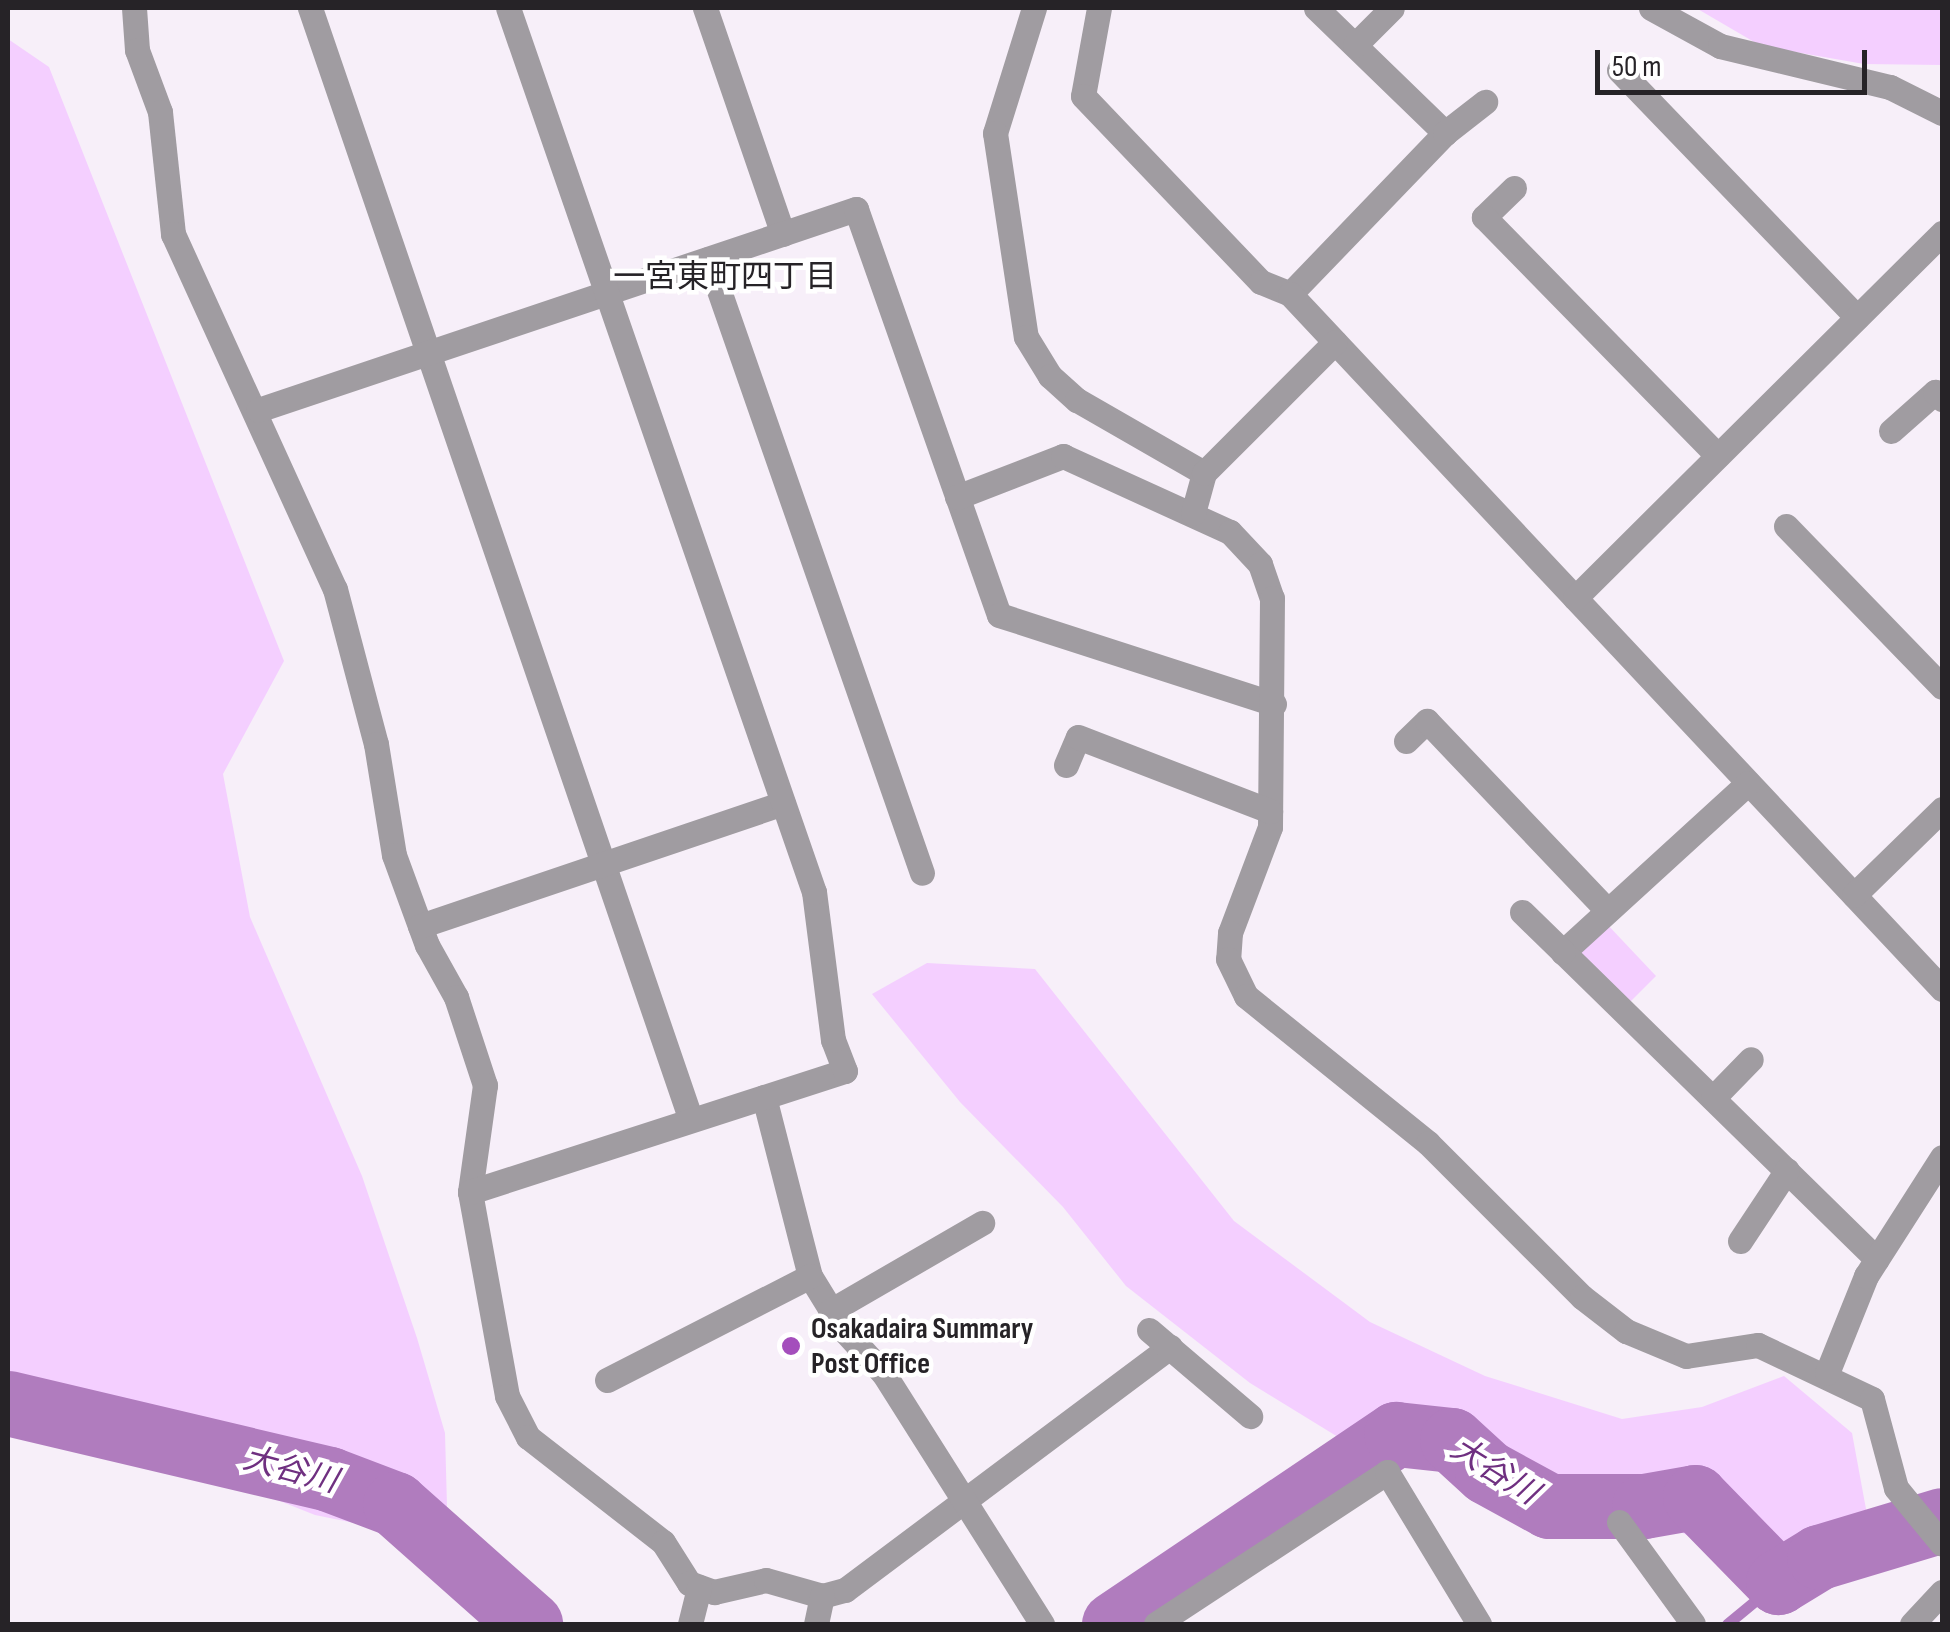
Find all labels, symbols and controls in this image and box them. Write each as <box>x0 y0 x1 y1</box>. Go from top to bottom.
scale bar <box>1600 30 1872 92</box>
text: 50 m <box>1612 49 1661 85</box>
district label: 一宮東町四丁目 <box>613 259 837 297</box>
place label: Osakadaira Summary Post Office <box>811 1311 1033 1382</box>
marker: Osakadaira Summary Post Office <box>780 1335 802 1357</box>
water label: 大谷川 <box>1443 1430 1545 1514</box>
water label: 大谷川 <box>239 1440 341 1502</box>

